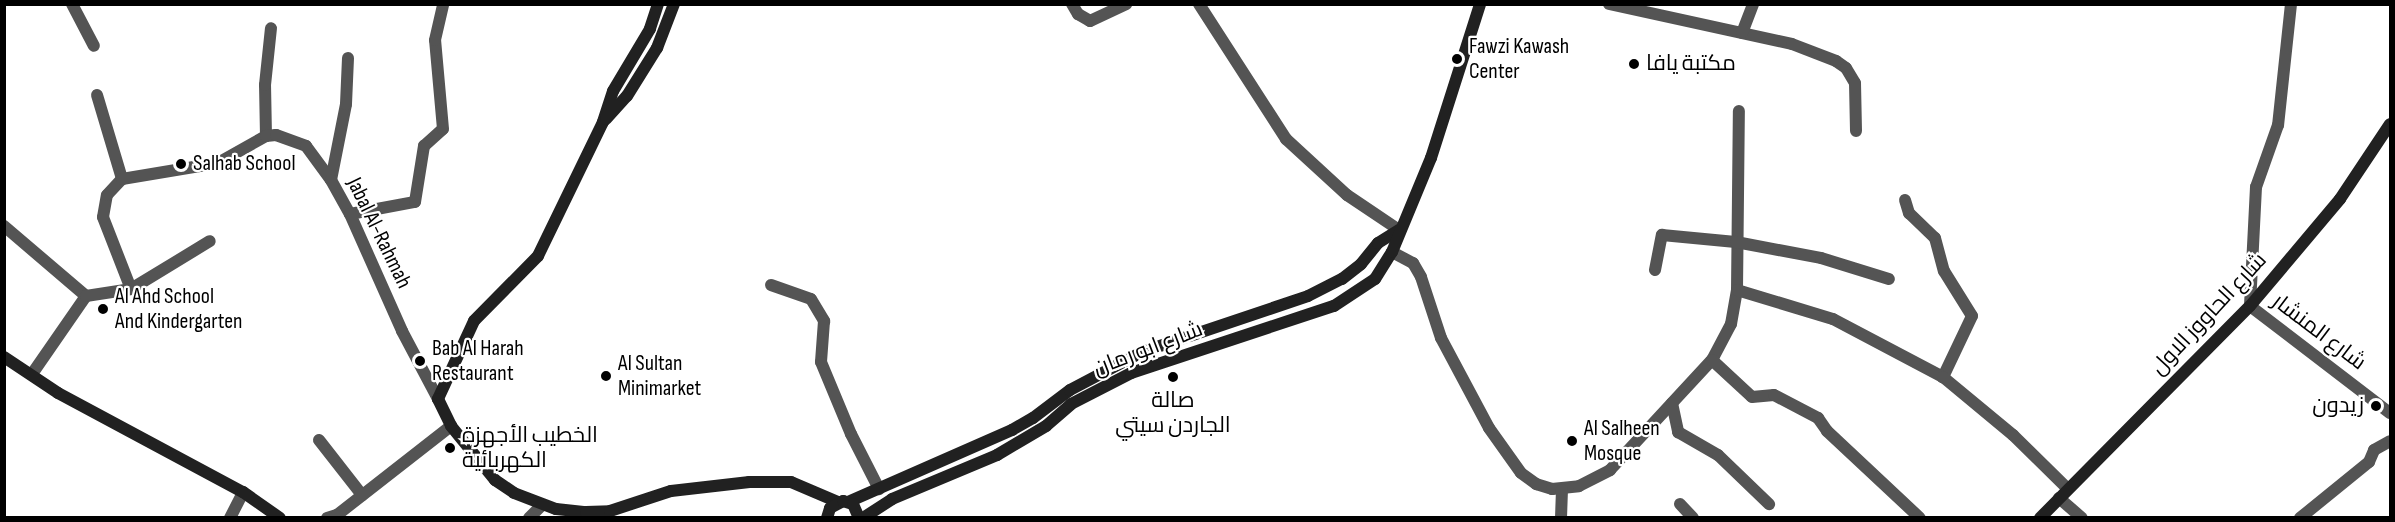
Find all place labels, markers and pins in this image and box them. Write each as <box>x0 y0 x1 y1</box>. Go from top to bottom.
place label: Fawzi Kawash Center <box>1469 33 1569 84</box>
place label: مكتبة يافا <box>1646 51 1736 77</box>
marker: Fawzi Kawash Center <box>1450 52 1464 66</box>
marker: مكتبة يافا <box>1627 57 1641 71</box>
place label: Salhab School <box>193 151 295 177</box>
marker: Salhab School <box>174 157 188 171</box>
place label: Al Ahd School And Kindergarten <box>115 283 243 334</box>
marker: Al Ahd School And Kindergarten <box>96 302 110 316</box>
place label: Bab Al Harah Restaurant <box>432 335 524 386</box>
place label: Al Sultan Minimarket <box>618 350 701 402</box>
marker: Bab Al Harah Restaurant <box>413 354 427 368</box>
marker: Al Sultan Minimarket <box>599 369 613 383</box>
marker: صالة الجاردن سيتي <box>1166 370 1180 384</box>
place label: صالة الجاردن سيتي <box>1115 387 1231 439</box>
place label: زيدون <box>2312 393 2364 419</box>
marker: زيدون <box>2369 399 2383 413</box>
place label: Al Salheen Mosque <box>1584 415 1660 466</box>
place label: الخطيب الأجهزة الكهربائية <box>462 422 598 474</box>
marker: Al Salheen Mosque <box>1565 434 1579 448</box>
marker: الخطيب الأجهزة الكهربائية <box>443 441 457 455</box>

